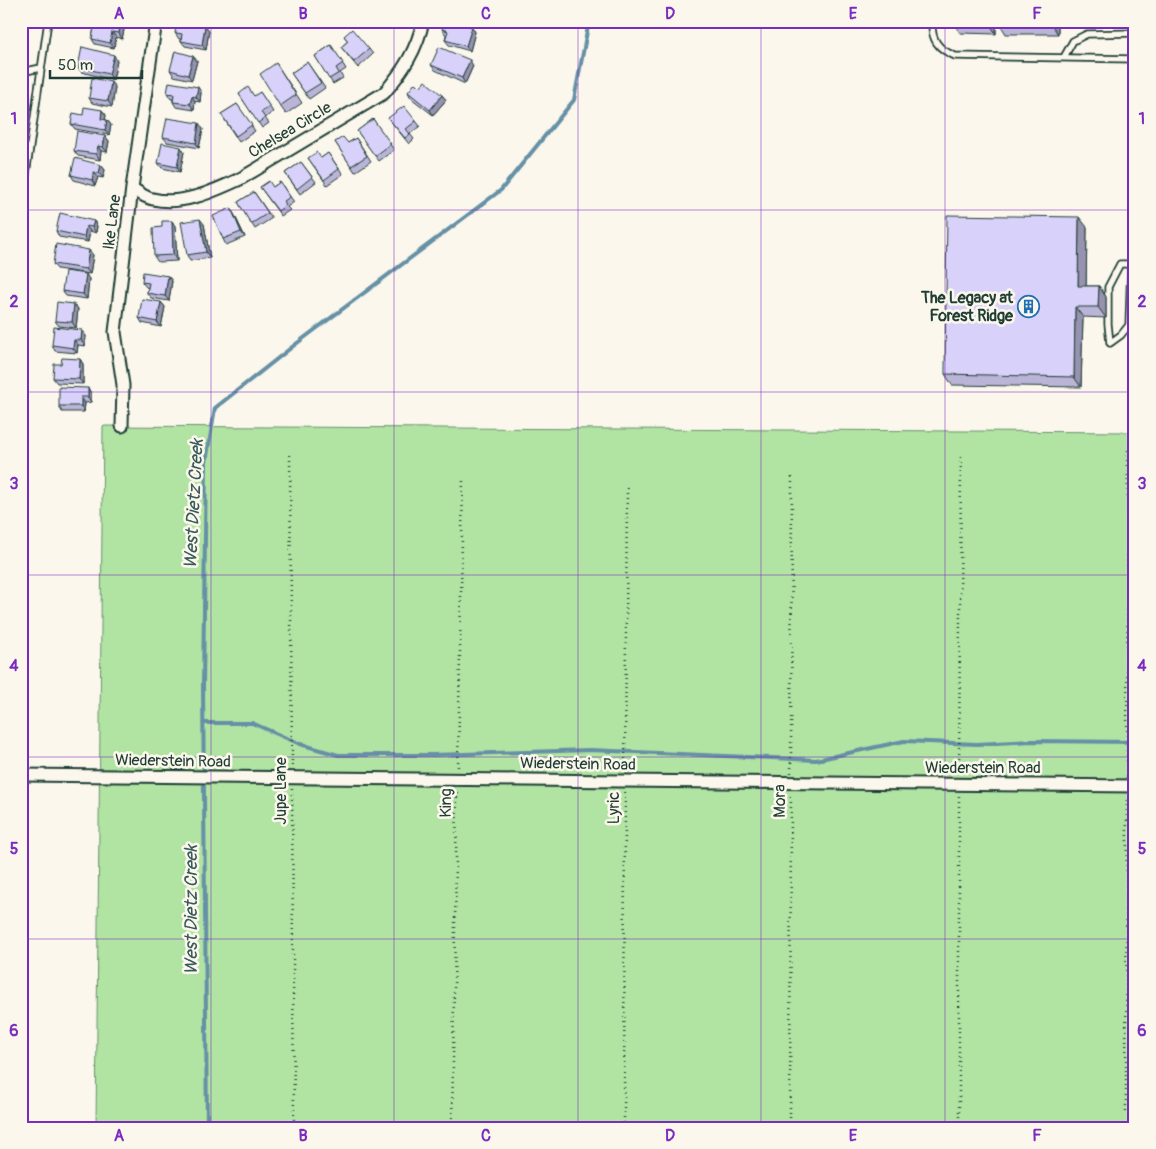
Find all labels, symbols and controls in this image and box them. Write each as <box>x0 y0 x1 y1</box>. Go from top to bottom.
text: A <box>114 4 125 24</box>
text: B <box>298 4 308 24</box>
text: C <box>481 4 491 24</box>
text: D <box>665 4 675 24</box>
text: E <box>849 4 858 24</box>
text: F <box>1032 4 1042 24</box>
scale bar <box>50 48 142 80</box>
text: 50 m <box>58 56 93 75</box>
street label: Chelsea Circle <box>245 97 335 163</box>
text: 1 <box>11 109 17 129</box>
text: 1 <box>1139 109 1145 129</box>
street label: Ike Lane <box>99 193 125 251</box>
place label: The Legacy at Forest Ridge <box>920 288 1014 326</box>
text: 2 <box>10 292 19 312</box>
text: 2 <box>1138 292 1147 312</box>
building icon: The Legacy at Forest Ridge <box>1017 295 1041 319</box>
water label: West Dietz Creek <box>179 437 209 569</box>
text: 3 <box>10 474 19 494</box>
text: 3 <box>1138 474 1147 494</box>
text: 4 <box>9 656 19 676</box>
text: 4 <box>1137 656 1147 676</box>
street label: Wiederstein Road <box>115 750 231 772</box>
street label: Wiederstein Road <box>520 753 636 775</box>
street label: Jupe Lane <box>271 757 291 825</box>
street label: Wiederstein Road <box>925 758 1041 778</box>
street label: Mora <box>770 784 790 818</box>
street label: King <box>436 788 456 818</box>
street label: Lyric <box>604 792 624 824</box>
text: 5 <box>10 839 19 859</box>
text: 5 <box>1138 839 1147 859</box>
water label: West Dietz Creek <box>180 844 203 975</box>
text: 6 <box>9 1021 19 1041</box>
text: 6 <box>1137 1021 1147 1041</box>
text: A <box>114 1126 125 1146</box>
text: B <box>298 1126 308 1146</box>
text: C <box>481 1126 491 1146</box>
text: D <box>665 1126 675 1146</box>
text: E <box>849 1126 858 1146</box>
text: F <box>1032 1126 1042 1146</box>

